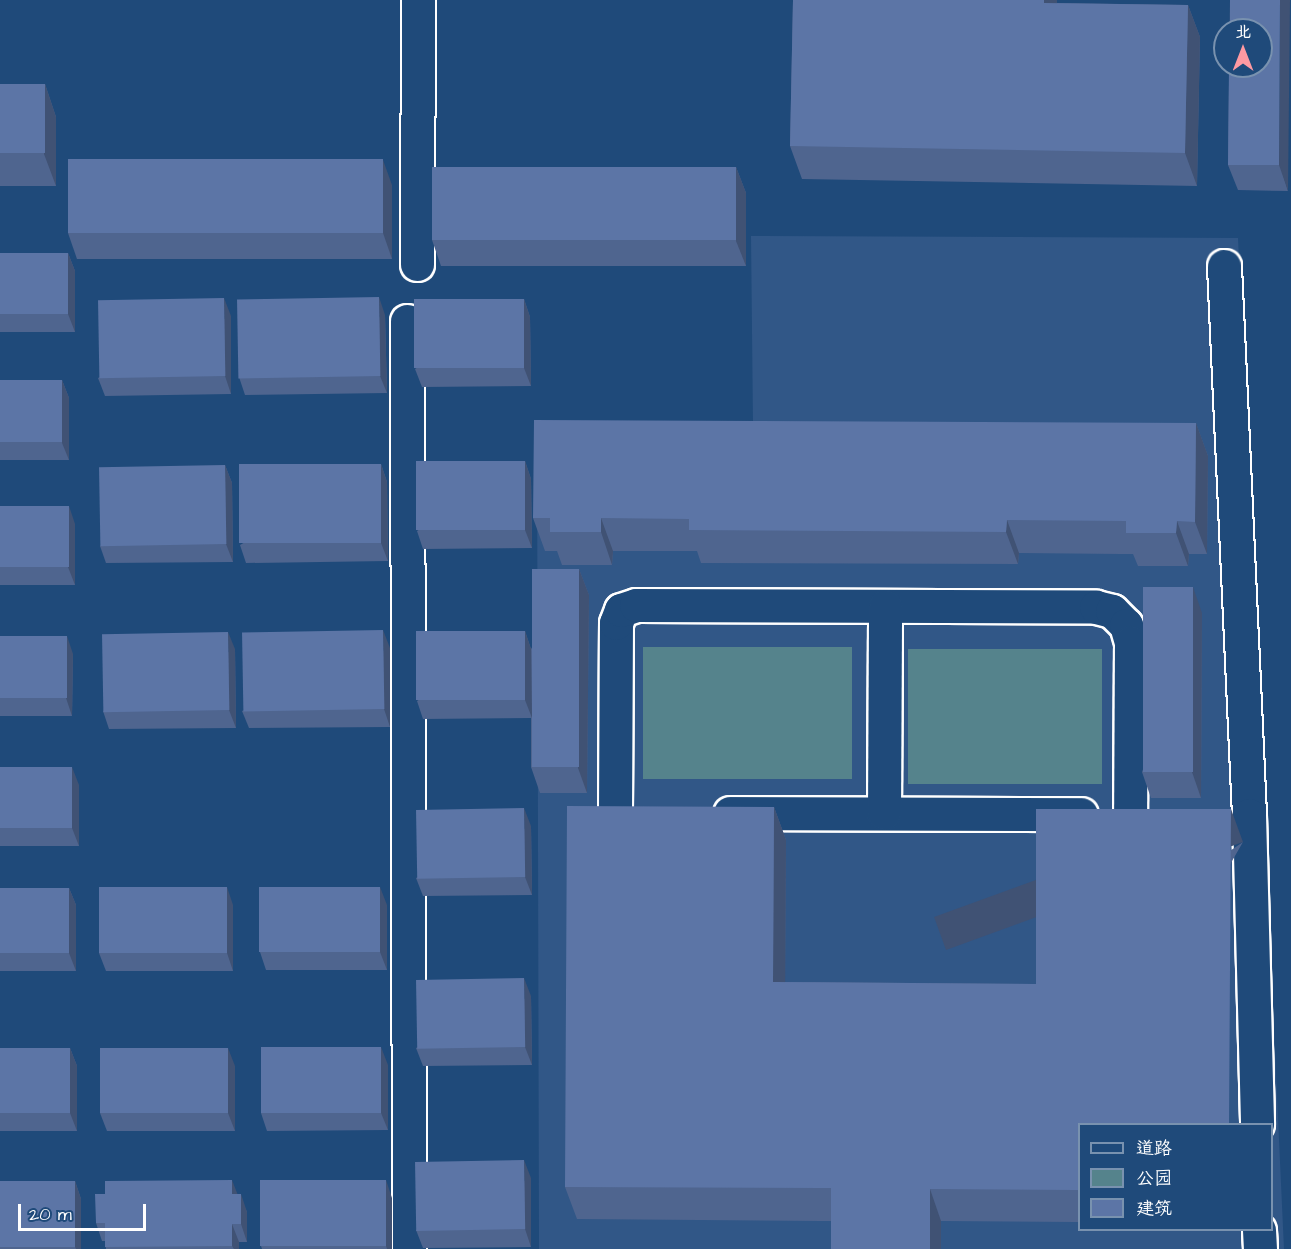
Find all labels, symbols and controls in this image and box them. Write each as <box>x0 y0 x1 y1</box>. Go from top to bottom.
north arrow <box>1213 18 1273 78</box>
text: 北 <box>1235 21 1251 43</box>
legend <box>1078 1123 1273 1231</box>
text: 道路 <box>1136 1136 1172 1161</box>
text: 公园 <box>1136 1166 1172 1191</box>
scale bar <box>21 1192 148 1230</box>
text: 建筑 <box>1136 1196 1172 1221</box>
text: 20 m <box>29 1202 72 1227</box>

